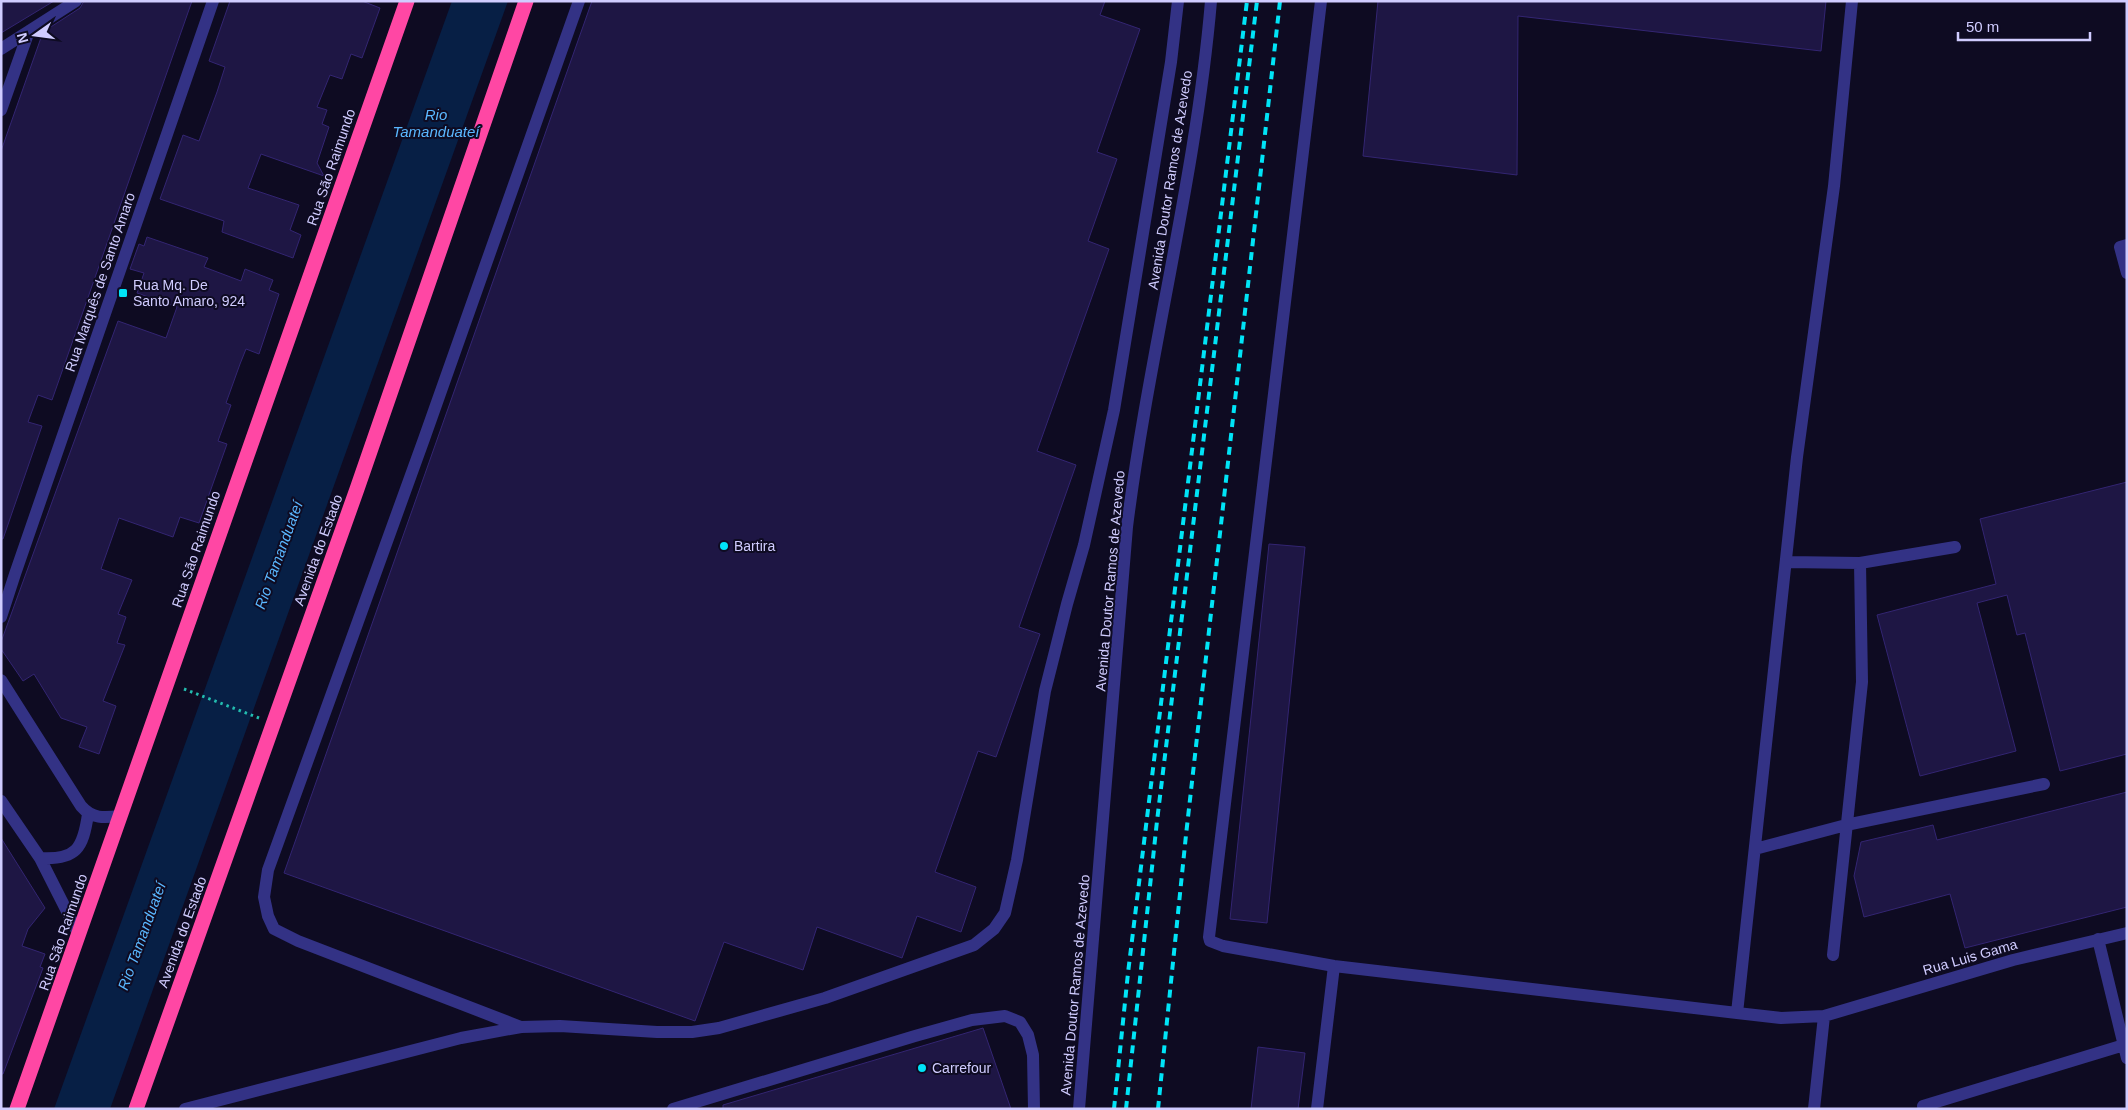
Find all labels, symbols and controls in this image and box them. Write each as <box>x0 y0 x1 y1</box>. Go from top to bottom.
north arrow <box>10 10 60 60</box>
scale bar <box>1958 10 2090 42</box>
text: 50 m <box>1966 18 1999 35</box>
text: N <box>13 31 31 45</box>
street label: Avenida Doutor Ramos de Azevedo <box>1145 69 1195 291</box>
street label: Rua São Raimundo <box>304 106 359 227</box>
water label: Rio Tamanduateí <box>392 106 481 140</box>
street label: Rua Marquês de Santo Amaro <box>62 190 138 374</box>
place label: Rua Mq. De Santo Amaro, 924 <box>133 277 245 309</box>
marker: Rua Mq. De Santo Amaro, 924 <box>117 287 129 299</box>
street label: Avenida Doutor Ramos de Azevedo <box>1092 470 1128 692</box>
street label: Rua São Raimundo <box>169 488 224 609</box>
street label: Avenida do Estado <box>290 492 346 608</box>
water label: Rio Tamanduateí <box>251 497 307 611</box>
place label: Bartira <box>734 538 775 554</box>
marker: Bartira <box>718 540 730 552</box>
street label: Rua São Raimundo <box>36 871 91 992</box>
street label: Avenida do Estado <box>154 874 210 990</box>
street label: Avenida Doutor Ramos de Azevedo <box>1057 874 1093 1096</box>
water label: Rio Tamanduateí <box>114 878 170 992</box>
street label: Rua Luis Gama <box>1921 936 2019 978</box>
place label: Carrefour <box>932 1060 991 1076</box>
marker: Carrefour <box>916 1062 928 1074</box>

